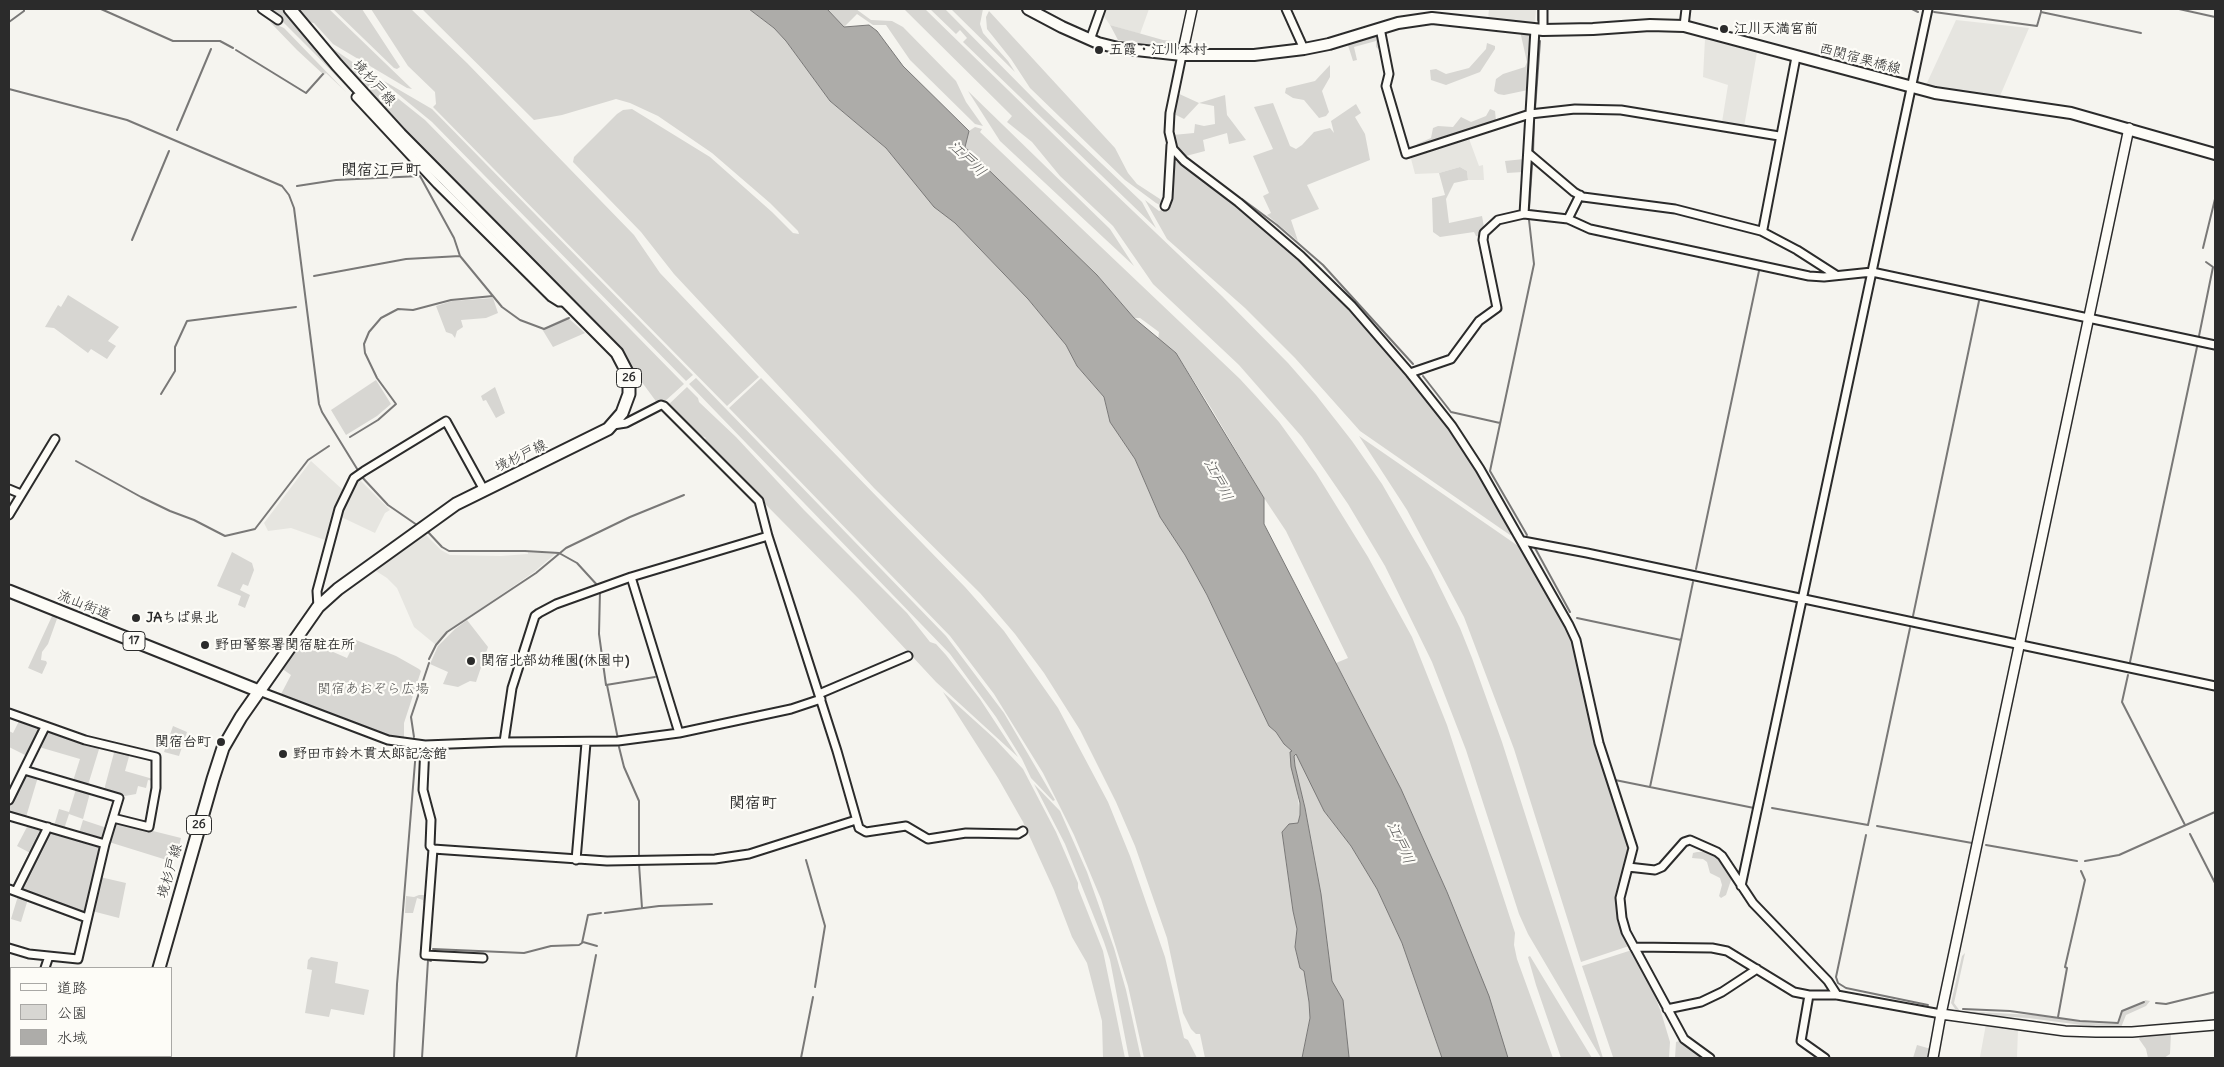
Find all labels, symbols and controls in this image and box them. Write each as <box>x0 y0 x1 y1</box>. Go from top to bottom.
place label: 江川天満宮前 <box>1734 21 1818 37</box>
marker: 江川天満宮前 <box>1718 23 1730 35</box>
street label: 西関宿栗橋線 <box>1817 40 1903 78</box>
place label: 五霞・江川本村 <box>1109 42 1207 58</box>
marker: 五霞・江川本村 <box>1093 44 1105 56</box>
street label: 境杉戸線 <box>349 57 399 109</box>
water label: 江戸川 <box>945 137 989 181</box>
district label: 関宿江戸町 <box>341 160 421 180</box>
road number: 26 <box>616 368 642 388</box>
street label: 境杉戸線 <box>492 436 550 476</box>
water label: 江戸川 <box>1200 456 1236 504</box>
street label: 流山街道 <box>55 587 113 623</box>
place label: JAちば県北 <box>146 610 218 626</box>
marker: JAちば県北 <box>130 612 142 624</box>
road number: 17 <box>123 631 145 650</box>
place label: 野田警察署関宿駐在所 <box>215 637 355 653</box>
marker: 野田警察署関宿駐在所 <box>199 639 211 651</box>
place label: 関宿北部幼稚園(休園中) <box>481 653 629 669</box>
marker: 関宿北部幼稚園(休園中) <box>465 655 477 667</box>
park label: 関宿あおぞら広場 <box>317 681 429 697</box>
place label: 関宿台町 <box>155 734 211 750</box>
marker: 関宿台町 <box>215 736 227 748</box>
place label: 野田市鈴木貫太郎記念館 <box>293 746 447 762</box>
marker: 野田市鈴木貫太郎記念館 <box>277 748 289 760</box>
district label: 関宿町 <box>729 793 777 813</box>
road number: 26 <box>186 816 212 834</box>
water label: 江戸川 <box>1383 819 1417 867</box>
street label: 境杉戸線 <box>154 842 186 900</box>
legend <box>10 967 172 1057</box>
text: 道路 <box>57 978 87 997</box>
text: 公園 <box>57 1003 87 1022</box>
text: 水域 <box>57 1028 87 1047</box>

